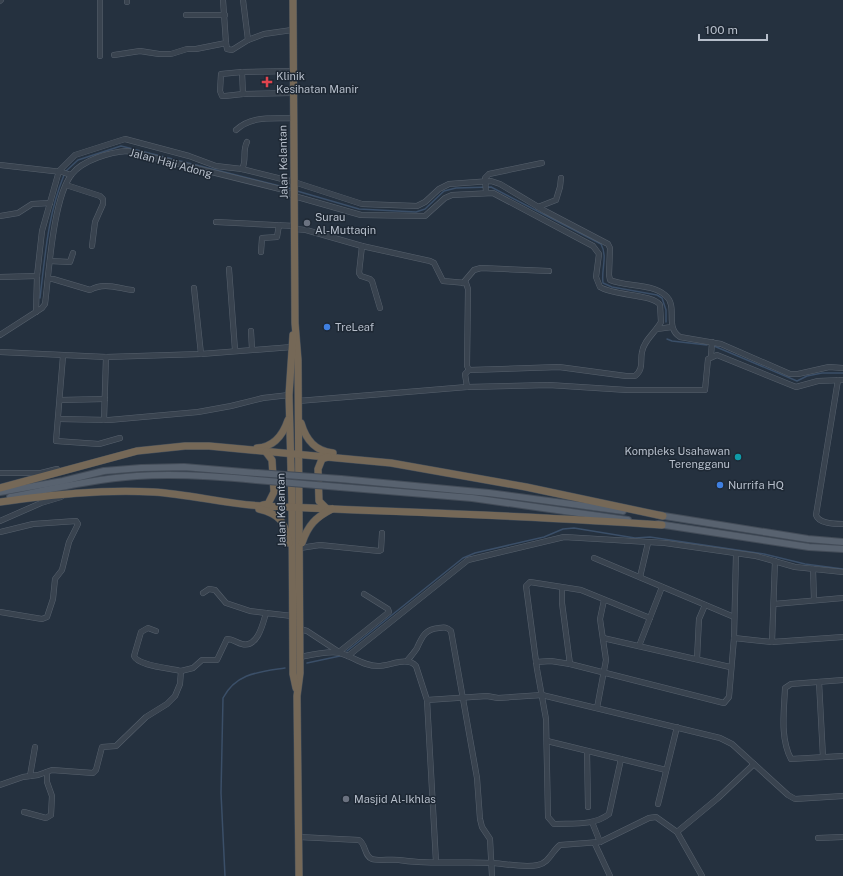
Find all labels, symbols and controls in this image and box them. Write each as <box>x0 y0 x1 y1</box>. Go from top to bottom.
scale bar <box>699 16 767 42</box>
text: 100 m <box>705 23 738 37</box>
place label: Klinik Kesihatan Manir <box>276 70 359 95</box>
marker: Klinik Kesihatan Manir <box>261 76 273 88</box>
street label: Jalan Kelantan <box>276 125 290 199</box>
street label: Jalan Haji Adong <box>128 146 214 180</box>
place label: Surau Al-Muttaqin <box>315 211 376 236</box>
marker: Surau Al-Muttaqin <box>302 218 312 228</box>
place label: TreLeaf <box>335 321 375 333</box>
marker: TreLeaf <box>322 322 332 332</box>
place label: Kompleks Usahawan Terengganu <box>625 445 730 470</box>
marker: Kompleks Usahawan Terengganu <box>733 452 743 462</box>
street label: Jalan Kelantan <box>274 473 288 547</box>
place label: Nurrifa HQ <box>728 479 784 491</box>
marker: Nurrifa HQ <box>715 480 725 490</box>
place label: Masjid Al-Ikhlas <box>354 793 436 805</box>
marker: Masjid Al-Ikhlas <box>341 794 351 804</box>

